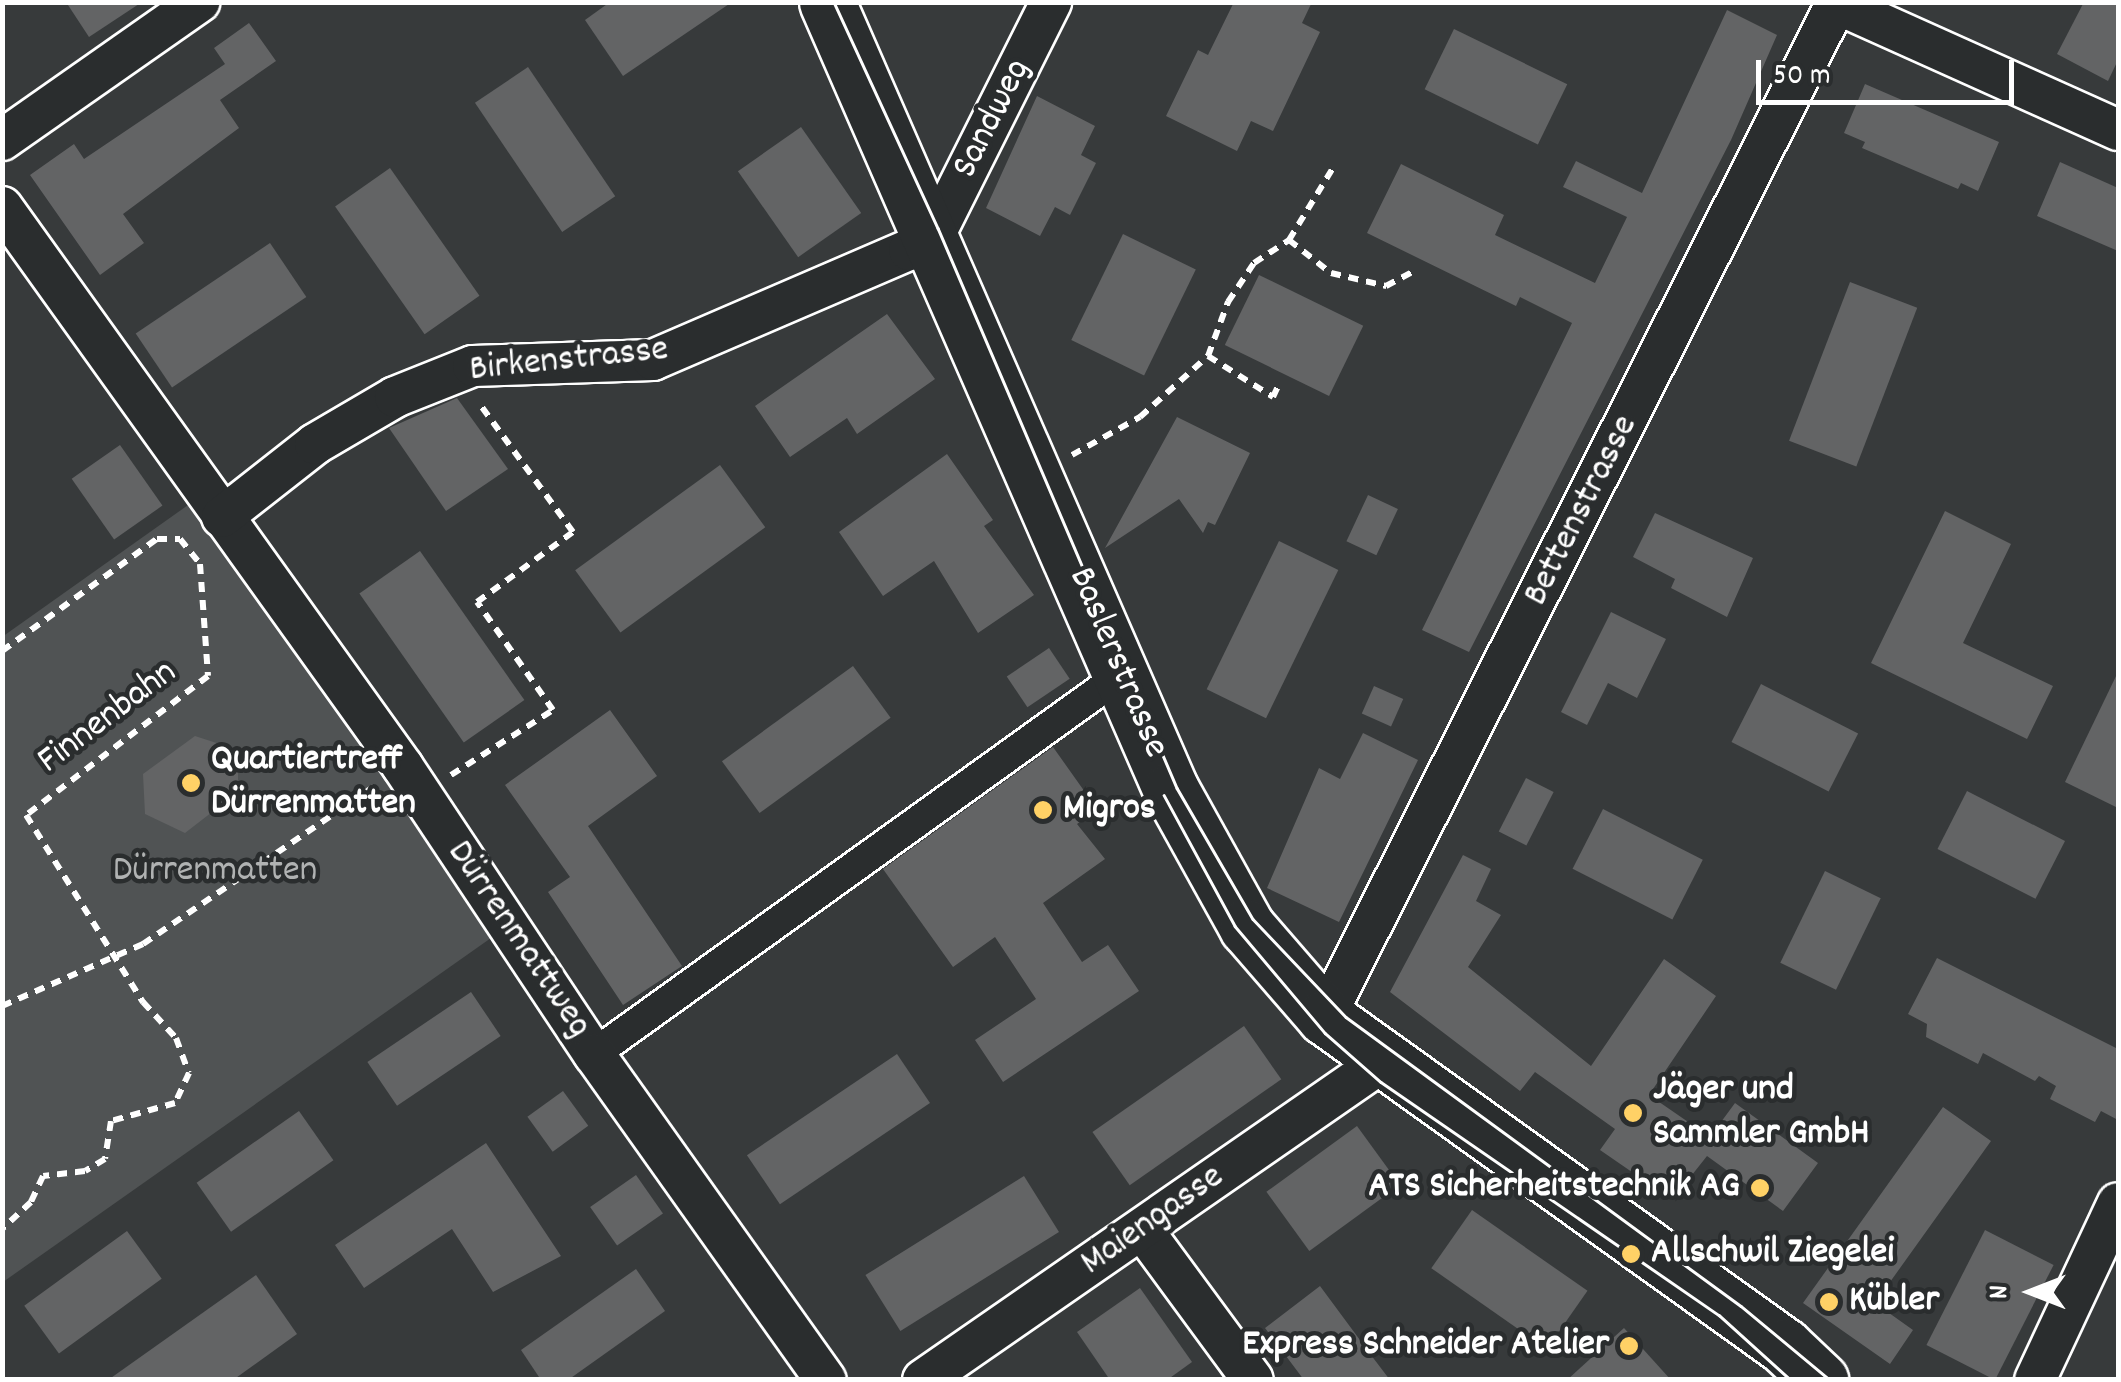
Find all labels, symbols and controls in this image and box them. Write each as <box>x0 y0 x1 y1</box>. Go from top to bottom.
scale bar <box>1761 40 2018 102</box>
street label: Sandweg <box>944 52 1042 186</box>
text: 50 m <box>1773 56 1831 99</box>
street label: Birkenstrasse <box>467 328 671 394</box>
street label: Bettenstrasse <box>1515 408 1649 614</box>
street label: Baslerstrasse <box>1056 561 1178 765</box>
street label: Finnenbahn <box>29 651 187 785</box>
place label: Quartiertreff Dürrenmatten <box>211 738 416 828</box>
marker: Quartiertreff Dürrenmatten <box>180 772 202 794</box>
place label: Migros <box>1063 787 1156 833</box>
marker: Migros <box>1032 799 1054 821</box>
street label: Dürrenmattweg <box>435 833 601 1047</box>
park label: Dürrenmatten <box>113 849 317 895</box>
place label: Jäger und Sammler GmbH <box>1653 1068 1870 1158</box>
marker: Jäger und Sammler GmbH <box>1622 1102 1644 1124</box>
street label: Maiengasse <box>1073 1155 1233 1287</box>
place label: ATS Sicherheitstechnik AG <box>1368 1165 1740 1211</box>
marker: ATS Sicherheitstechnik AG <box>1749 1177 1771 1199</box>
place label: Allschwil Ziegelei <box>1651 1231 1894 1277</box>
north arrow <box>1981 1242 2081 1342</box>
marker: Allschwil Ziegelei <box>1620 1243 1642 1265</box>
place label: Kübler <box>1849 1279 1939 1325</box>
text: N <box>1981 1285 2021 1299</box>
marker: Kübler <box>1818 1291 1840 1313</box>
place label: Express Schneider Atelier <box>1242 1323 1609 1369</box>
marker: Express Schneider Atelier <box>1618 1335 1640 1357</box>

